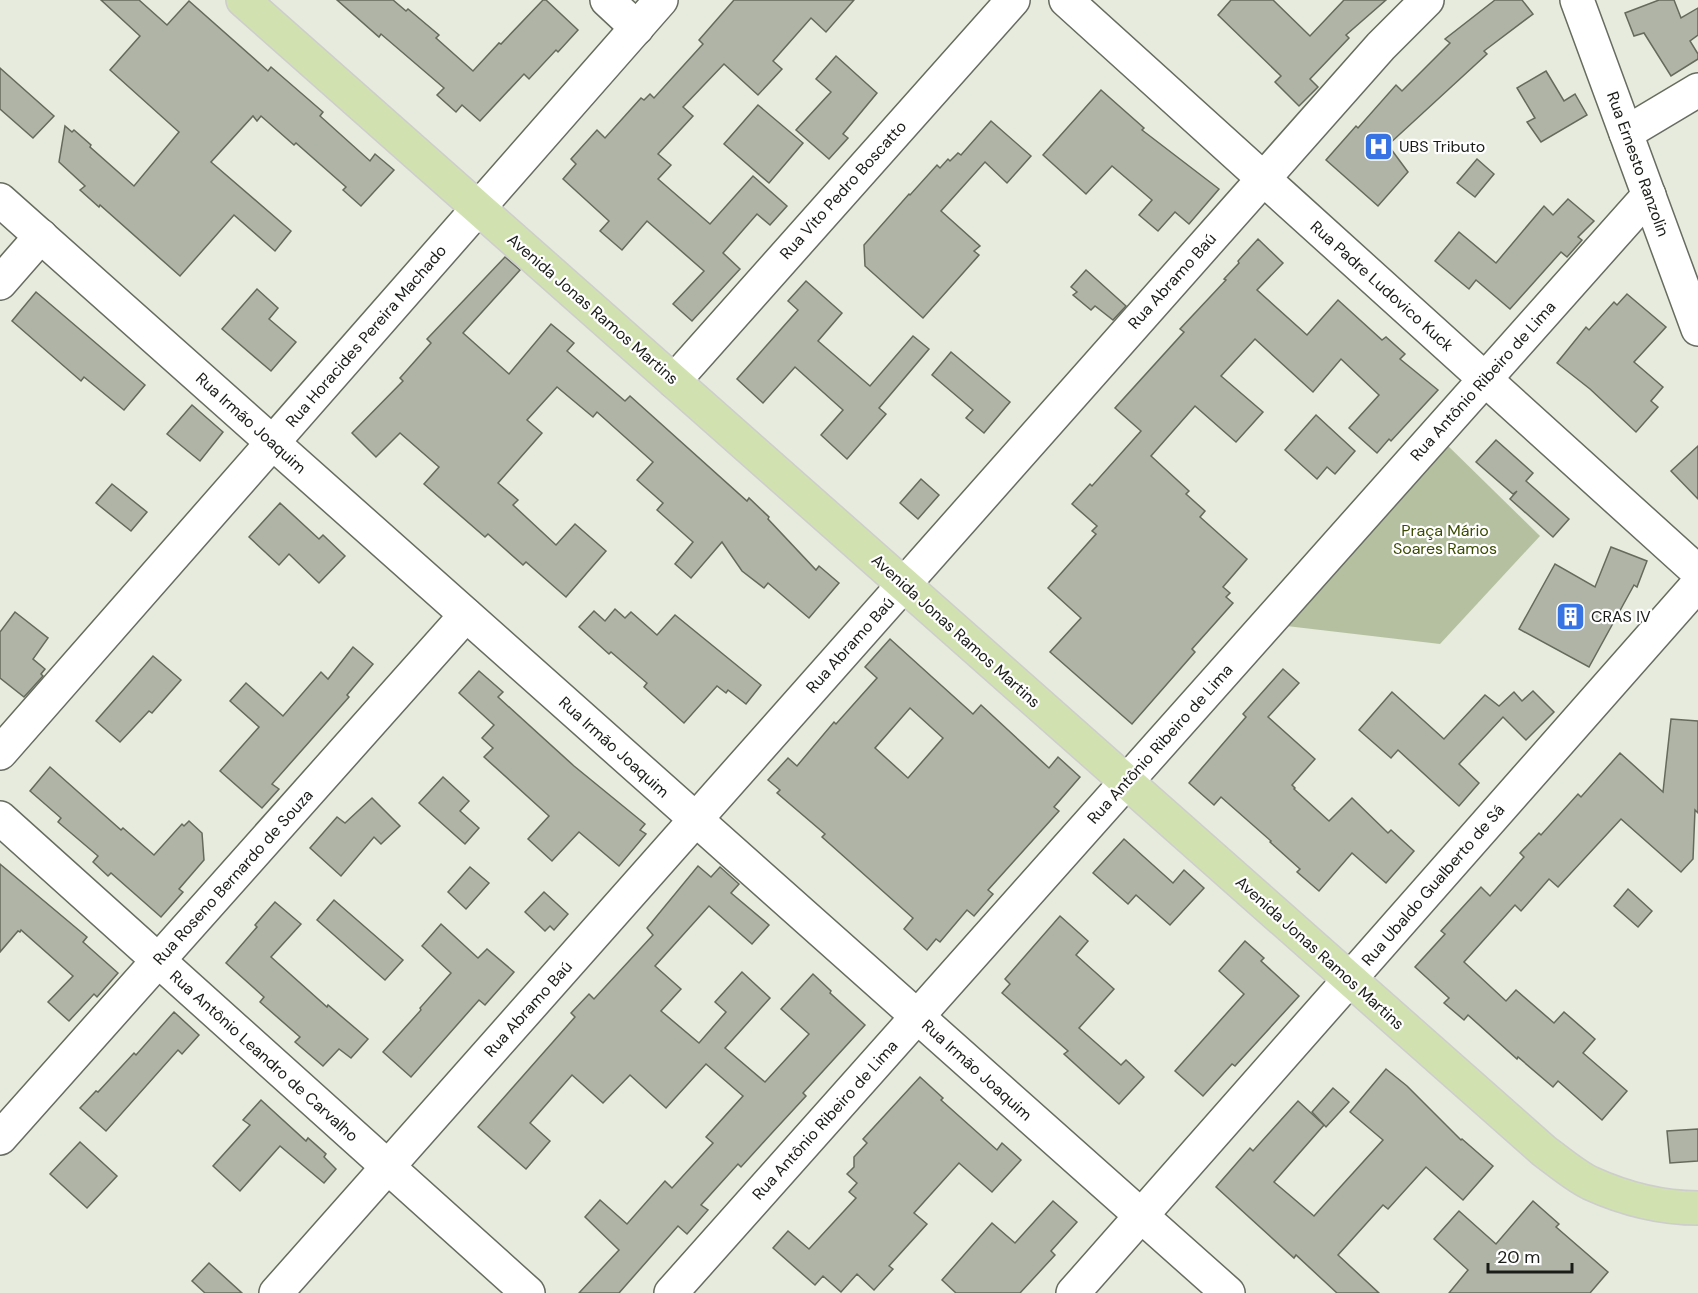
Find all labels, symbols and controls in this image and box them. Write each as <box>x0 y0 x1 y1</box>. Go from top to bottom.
street label: Rua Ernesto Ranzolin <box>1602 89 1674 239</box>
street label: Rua Vito Pedro Boscatto <box>775 116 911 264</box>
hospital icon: UBS Tributo <box>1362 130 1394 162</box>
place label: UBS Tributo <box>1399 136 1485 157</box>
street label: Rua Padre Ludovico Kuck <box>1306 216 1458 356</box>
street label: Rua Abramo Baú <box>1123 228 1221 334</box>
street label: Avenida Jonas Ramos Martins <box>503 229 683 389</box>
street label: Rua Horacides Pereira Machado <box>281 240 451 432</box>
street label: Rua Antônio Ribeiro de Lima <box>1406 297 1560 465</box>
street label: Rua Irmão Joaquim <box>191 368 311 478</box>
park label: Praça Mário Soares Ramos <box>1393 520 1497 559</box>
street label: Avenida Jonas Ramos Martins <box>867 550 1045 712</box>
street label: Rua Abramo Baú <box>801 592 899 698</box>
building icon: CRAS IV <box>1554 600 1586 632</box>
place label: CRAS IV <box>1591 606 1651 627</box>
street label: Rua Antônio Ribeiro de Lima <box>1083 660 1237 828</box>
street label: Rua Irmão Joaquim <box>554 692 674 802</box>
street label: Rua Roseno Bernardo de Souza <box>148 785 318 969</box>
street label: Rua Ubaldo Gualberto de Sá <box>1357 800 1509 970</box>
street label: Avenida Jonas Ramos Martins <box>1231 872 1409 1034</box>
street label: Rua Abramo Baú <box>479 956 577 1062</box>
street label: Rua Antônio Leandro de Carvalho <box>165 966 363 1146</box>
street label: Rua Irmão Joaquim <box>917 1015 1037 1125</box>
street label: Rua Antônio Ribeiro de Lima <box>748 1036 902 1204</box>
scale bar <box>1488 1236 1572 1274</box>
text: 20 m <box>1497 1245 1540 1269</box>

